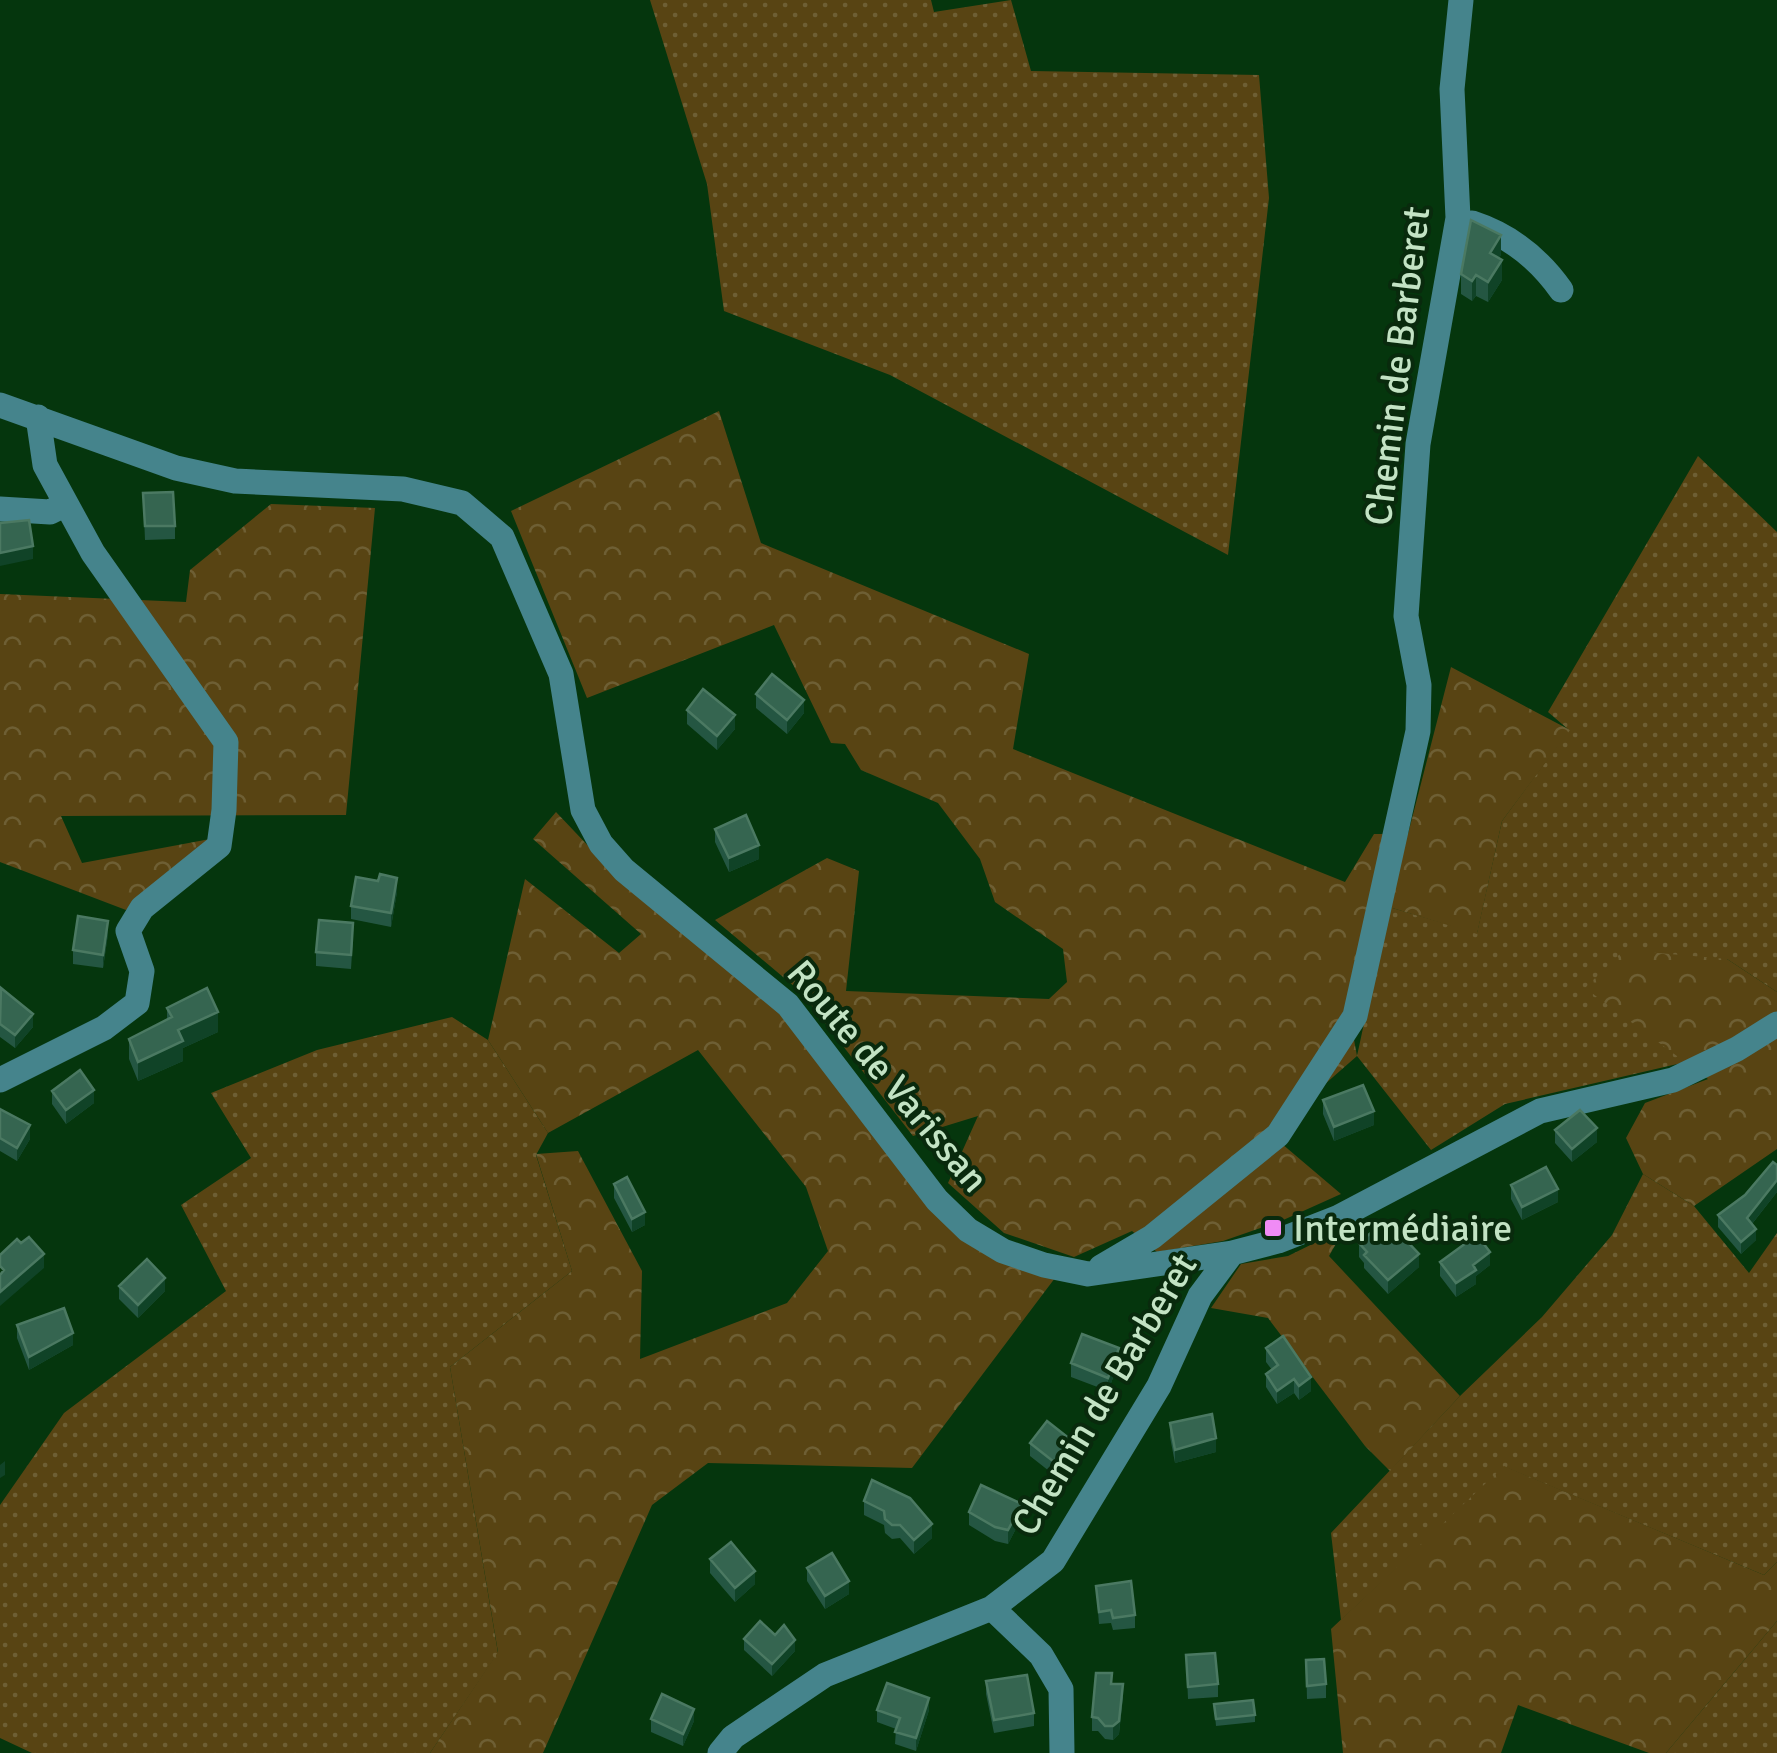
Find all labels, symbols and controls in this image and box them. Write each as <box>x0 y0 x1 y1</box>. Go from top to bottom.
street label: Chemin de Barberet <box>1355 204 1440 528</box>
street label: Route de Varissan <box>777 951 998 1202</box>
place label: Intermédiaire <box>1293 1205 1512 1252</box>
marker: Intermédiaire <box>1262 1217 1284 1239</box>
street label: Chemin de Barberet <box>1002 1245 1207 1544</box>

